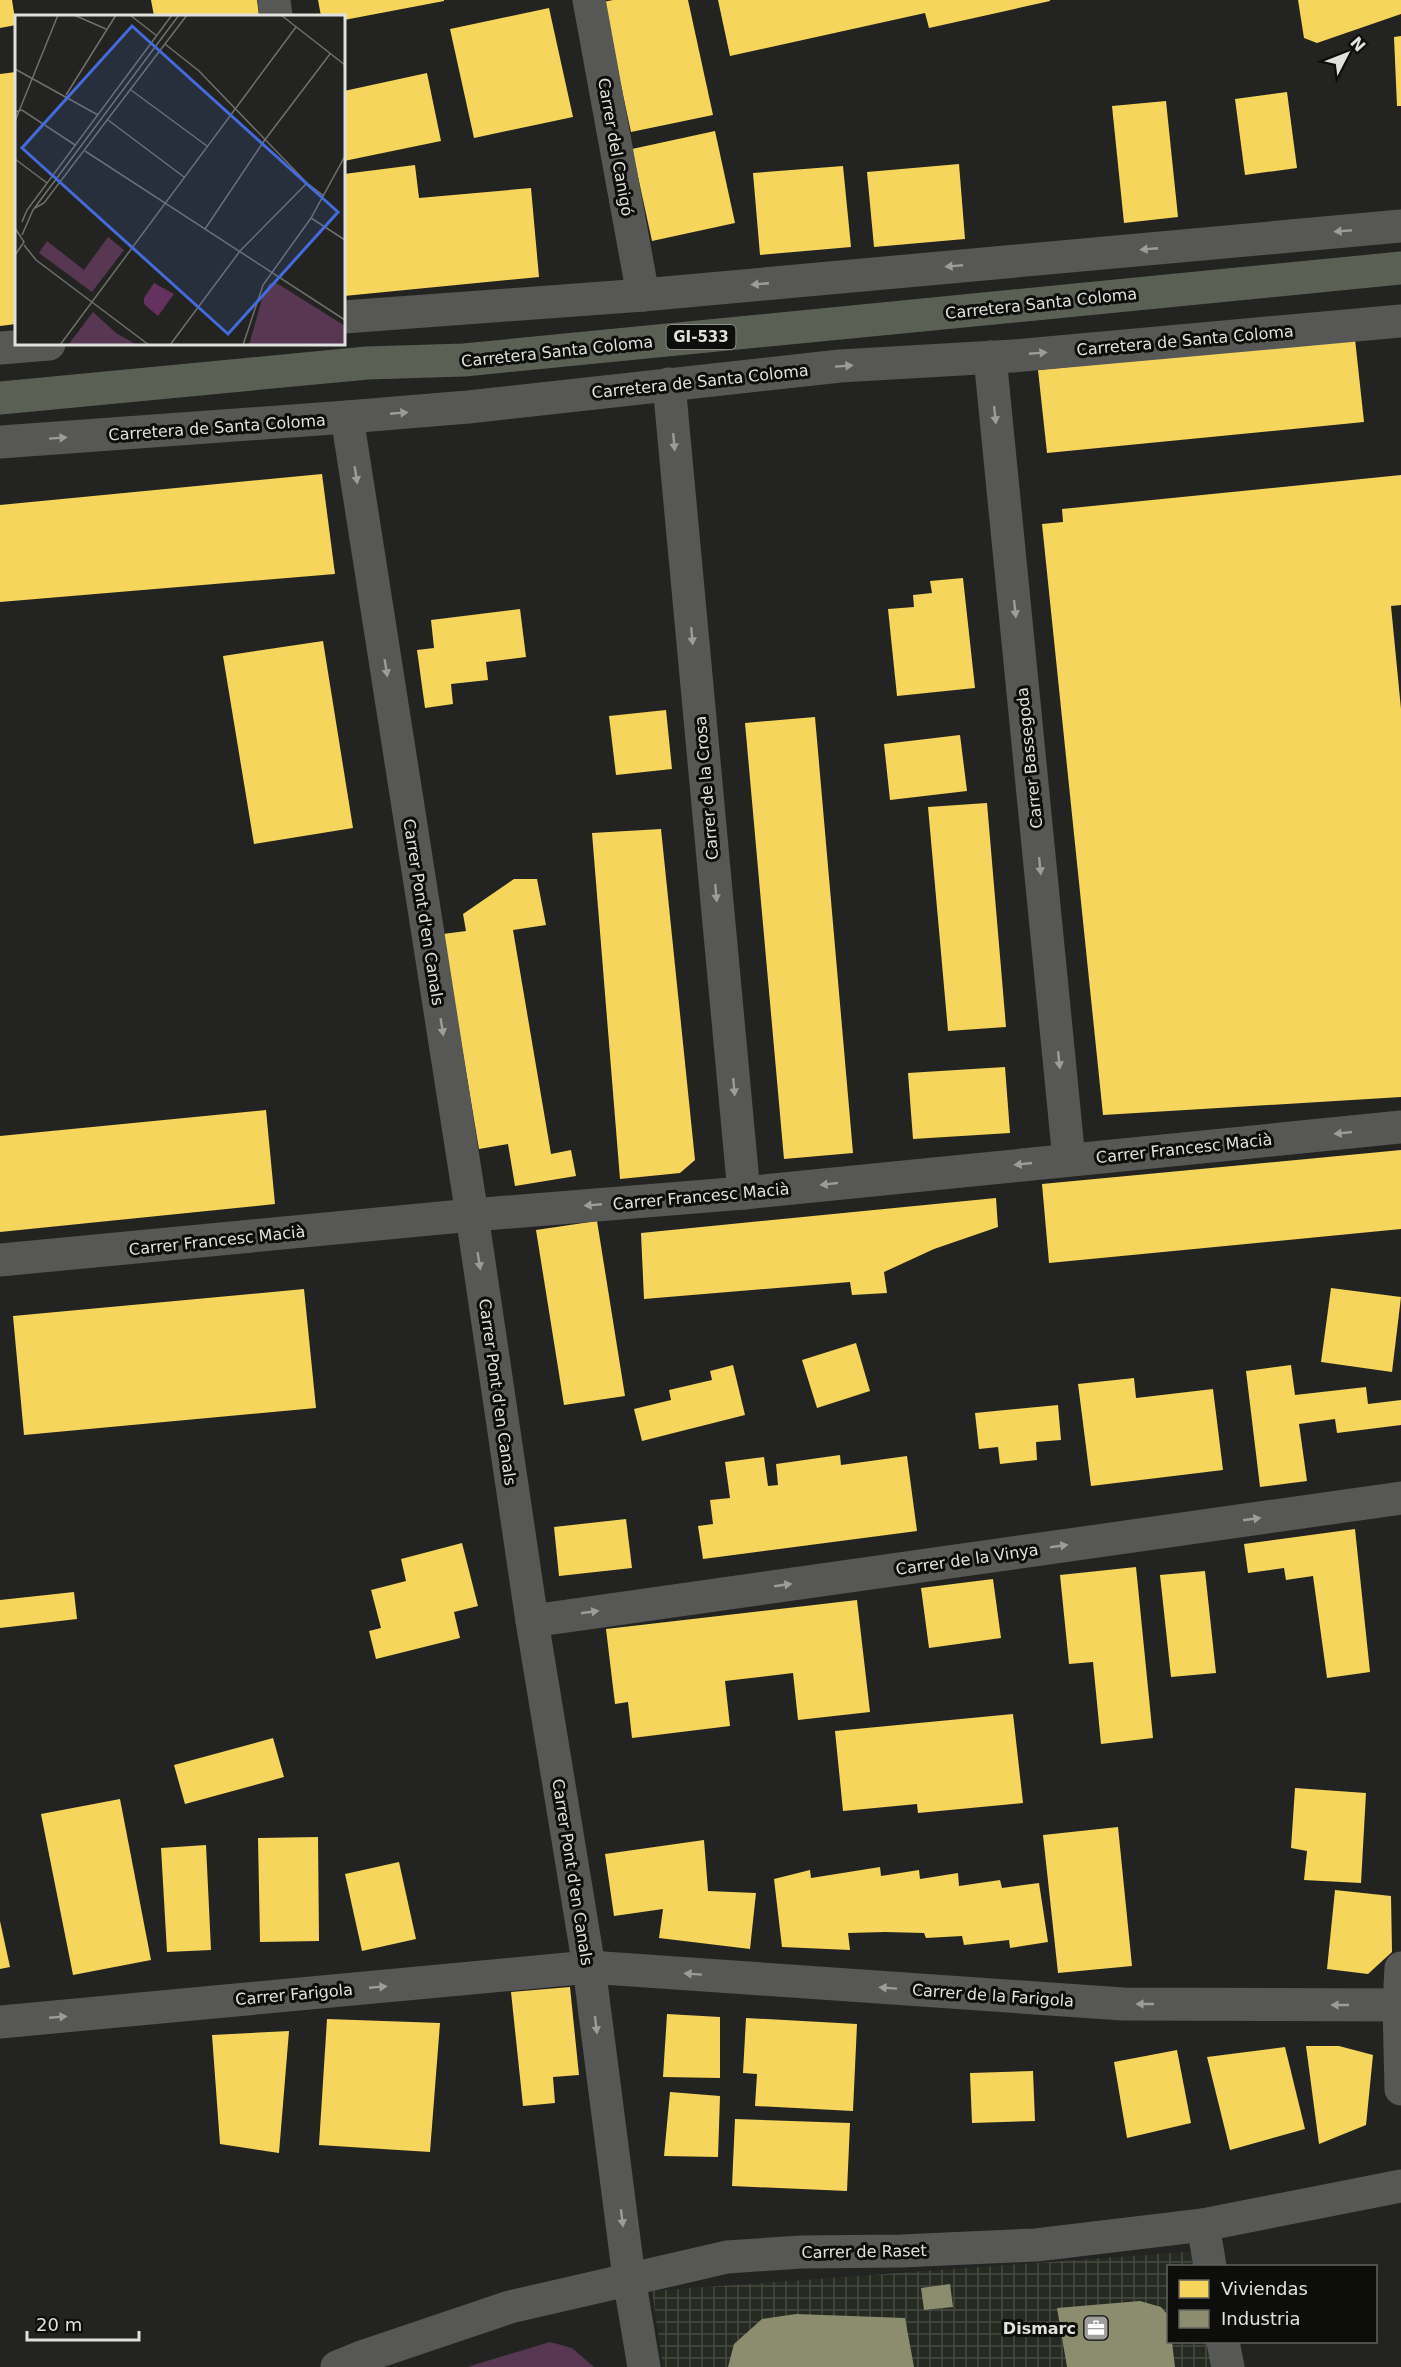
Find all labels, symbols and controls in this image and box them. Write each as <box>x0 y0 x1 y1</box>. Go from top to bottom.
inset map <box>15 15 345 345</box>
north arrow <box>1317 24 1377 84</box>
text: N <box>1346 33 1369 56</box>
street label: Carrer del Canigó <box>594 76 637 218</box>
one-way arrow <box>1333 226 1352 236</box>
one-way arrow <box>1139 244 1158 254</box>
one-way arrow <box>945 261 964 271</box>
one-way arrow <box>751 279 770 289</box>
street label: Carretera Santa Coloma <box>944 284 1138 323</box>
street label: Carretera de Santa Coloma <box>1076 322 1294 359</box>
road number: GI-533 <box>666 325 736 349</box>
street label: Carretera Santa Coloma <box>460 332 654 371</box>
one-way arrow <box>1029 348 1048 358</box>
street label: Carretera de Santa Coloma <box>591 361 809 402</box>
one-way arrow <box>834 361 853 370</box>
one-way arrow <box>990 406 1000 425</box>
one-way arrow <box>390 408 409 418</box>
street label: Carretera de Santa Coloma <box>108 410 326 445</box>
one-way arrow <box>49 433 68 443</box>
one-way arrow <box>669 433 679 452</box>
one-way arrow <box>351 466 360 485</box>
one-way arrow <box>1010 600 1020 619</box>
one-way arrow <box>687 627 697 646</box>
one-way arrow <box>382 659 391 678</box>
street label: Carrer Bassegoda <box>1013 686 1046 830</box>
street label: Carrer de la Crosa <box>691 715 722 861</box>
street label: Carrer Pont d'en Canals <box>399 817 448 1007</box>
one-way arrow <box>1035 856 1045 875</box>
one-way arrow <box>711 884 721 903</box>
one-way arrow <box>438 1017 447 1036</box>
one-way arrow <box>1055 1050 1064 1069</box>
one-way arrow <box>729 1078 739 1097</box>
one-way arrow <box>1333 1128 1352 1138</box>
street label: Carrer Francesc Macià <box>1095 1130 1273 1167</box>
one-way arrow <box>1014 1160 1033 1169</box>
street label: Carrer Francesc Macià <box>612 1179 790 1214</box>
one-way arrow <box>820 1179 839 1189</box>
one-way arrow <box>584 1200 603 1210</box>
street label: Carrer Francesc Macià <box>128 1222 306 1259</box>
one-way arrow <box>474 1251 483 1270</box>
street label: Carrer Pont d'en Canals <box>475 1297 520 1487</box>
one-way arrow <box>1243 1515 1262 1524</box>
street label: Carrer de la Vinya <box>895 1540 1040 1579</box>
one-way arrow <box>1050 1542 1069 1551</box>
one-way arrow <box>774 1581 793 1590</box>
one-way arrow <box>581 1608 600 1617</box>
street label: Carrer Pont d'en Canals <box>548 1777 597 1967</box>
one-way arrow <box>684 1969 703 1979</box>
street label: Carrer Farigola <box>235 1980 354 2009</box>
street label: Carrer de la Farigola <box>911 1980 1075 2011</box>
one-way arrow <box>368 1982 387 1992</box>
one-way arrow <box>879 1983 898 1992</box>
one-way arrow <box>1136 1999 1155 2009</box>
one-way arrow <box>1331 2000 1350 2010</box>
one-way arrow <box>49 2012 68 2021</box>
one-way arrow <box>592 2015 601 2034</box>
one-way arrow <box>617 2209 626 2228</box>
street label: Carrer de Raset <box>801 2241 927 2262</box>
legend <box>1167 2265 1377 2343</box>
text: Viviendas <box>1221 2278 1308 2299</box>
scale bar <box>27 2304 140 2342</box>
text: Industria <box>1221 2308 1300 2329</box>
office icon: Dismarc <box>1081 2313 1111 2343</box>
text: 20 m <box>36 2314 82 2335</box>
place label: Dismarc <box>1003 2319 1076 2338</box>

